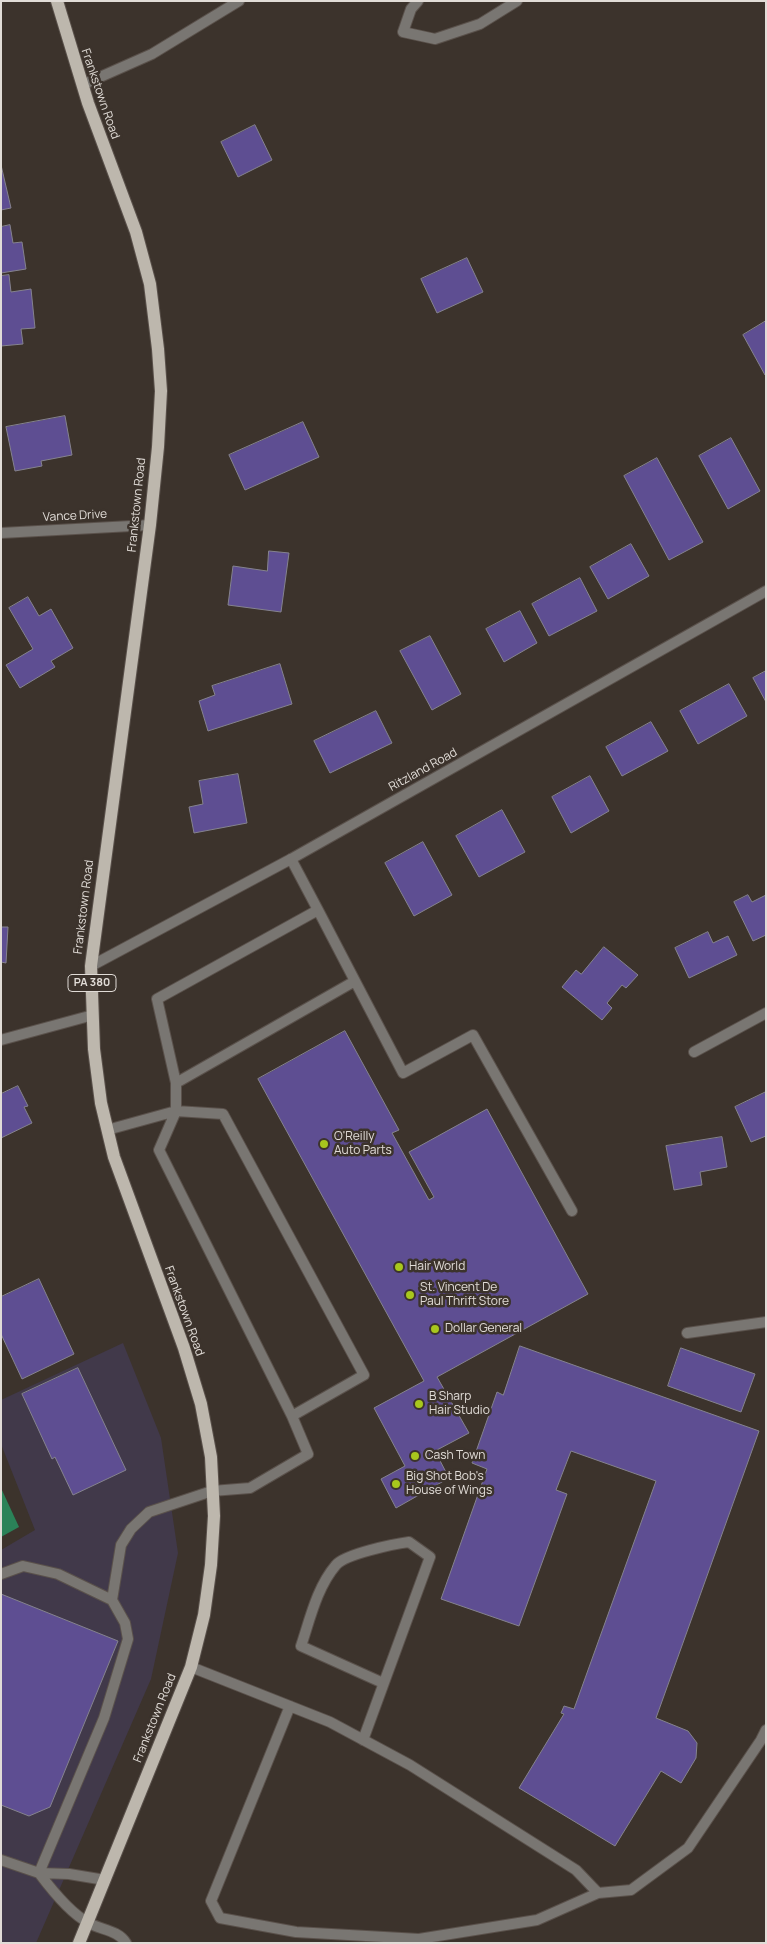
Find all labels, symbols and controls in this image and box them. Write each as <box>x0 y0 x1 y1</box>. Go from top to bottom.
street label: Frankstown Road <box>78 47 122 141</box>
street label: Frankstown Road <box>125 457 149 553</box>
street label: Vance Drive <box>42 507 108 525</box>
street label: Ritzland Road <box>386 745 460 795</box>
street label: Frankstown Road <box>71 859 97 955</box>
road number: PA 380 <box>68 974 116 991</box>
place label: O'Reilly Auto Parts <box>334 1130 392 1158</box>
marker: O'Reilly Auto Parts <box>318 1138 330 1150</box>
place label: Hair World <box>409 1260 465 1274</box>
marker: Hair World <box>393 1261 405 1273</box>
street label: Frankstown Road <box>161 1264 207 1358</box>
place label: St. Vincent De Paul Thrift Store <box>420 1281 509 1309</box>
marker: St. Vincent De Paul Thrift Store <box>404 1289 416 1301</box>
place label: Dollar General <box>445 1322 522 1336</box>
marker: Dollar General <box>429 1323 441 1335</box>
place label: B Sharp Hair Studio <box>429 1390 490 1418</box>
marker: B Sharp Hair Studio <box>413 1398 425 1410</box>
place label: Cash Town <box>425 1449 485 1463</box>
marker: Cash Town <box>409 1450 421 1462</box>
place label: Big Shot Bob's House of Wings <box>406 1470 492 1498</box>
marker: Big Shot Bob's House of Wings <box>390 1478 402 1490</box>
street label: Frankstown Road <box>131 1671 179 1765</box>

